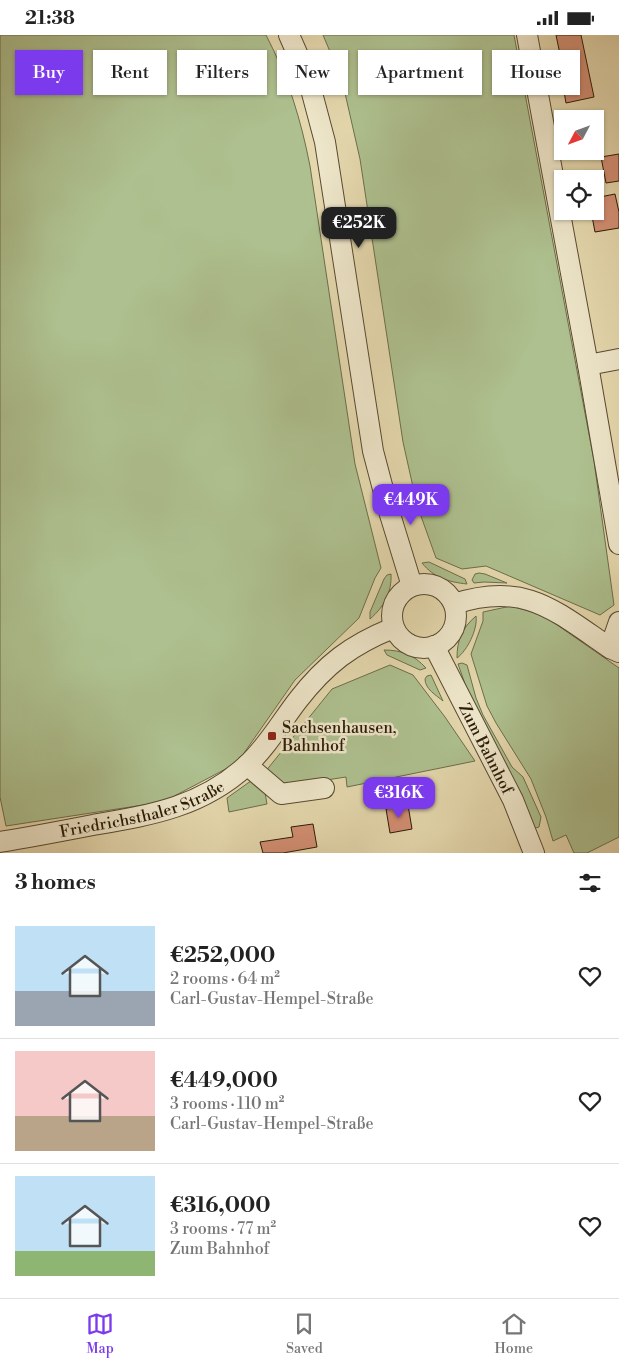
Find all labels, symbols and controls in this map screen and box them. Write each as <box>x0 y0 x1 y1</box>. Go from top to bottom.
text: 21:38 <box>25 6 75 30</box>
chip: Buy <box>15 50 83 95</box>
chip: Rent <box>93 50 167 95</box>
chip: Filters <box>177 50 267 95</box>
chip: New <box>277 50 348 95</box>
chip: Apartment <box>358 50 482 95</box>
chip: House <box>492 50 580 95</box>
north arrow <box>554 110 604 160</box>
map controls <box>554 110 604 220</box>
button: locate <box>554 170 604 220</box>
pin: €252K <box>324 207 394 249</box>
text: €252K <box>332 213 386 233</box>
pin: €449K <box>376 483 446 526</box>
text: €449K <box>383 490 439 510</box>
street label: Zum Bahnhof <box>454 700 518 799</box>
place label: Sachsenhausen, Bahnhof <box>281 718 397 756</box>
marker: Sachsenhausen, Bahnhof <box>266 730 278 742</box>
street label: Friedrichsthaler Straße <box>58 777 228 842</box>
pin: €316K <box>364 777 434 819</box>
text: €316K <box>374 783 424 803</box>
icon: filters <box>576 869 604 897</box>
text: 3 homes <box>15 870 96 896</box>
text: €252,000 <box>170 943 275 969</box>
icon: home <box>55 946 115 1006</box>
icon: heart <box>576 962 604 990</box>
text: 2 rooms · 64 m² <box>170 969 280 989</box>
text: Carl-Gustav-Hempel-Straße <box>170 989 374 1009</box>
text: €449,000 <box>170 1068 278 1094</box>
icon: home <box>55 1071 115 1131</box>
icon: heart <box>576 1087 604 1115</box>
text: 3 rooms · 110 m² <box>170 1094 284 1114</box>
text: Carl-Gustav-Hempel-Straße <box>170 1114 374 1134</box>
text: €316,000 <box>170 1193 271 1219</box>
icon: home <box>55 1196 115 1256</box>
icon: heart <box>576 1212 604 1240</box>
text: 3 rooms · 77 m² <box>170 1219 276 1239</box>
text: Zum Bahnhof <box>170 1239 269 1259</box>
tab: Map <box>86 1310 114 1358</box>
tab: Saved <box>286 1310 323 1358</box>
tab: Home <box>495 1310 533 1358</box>

